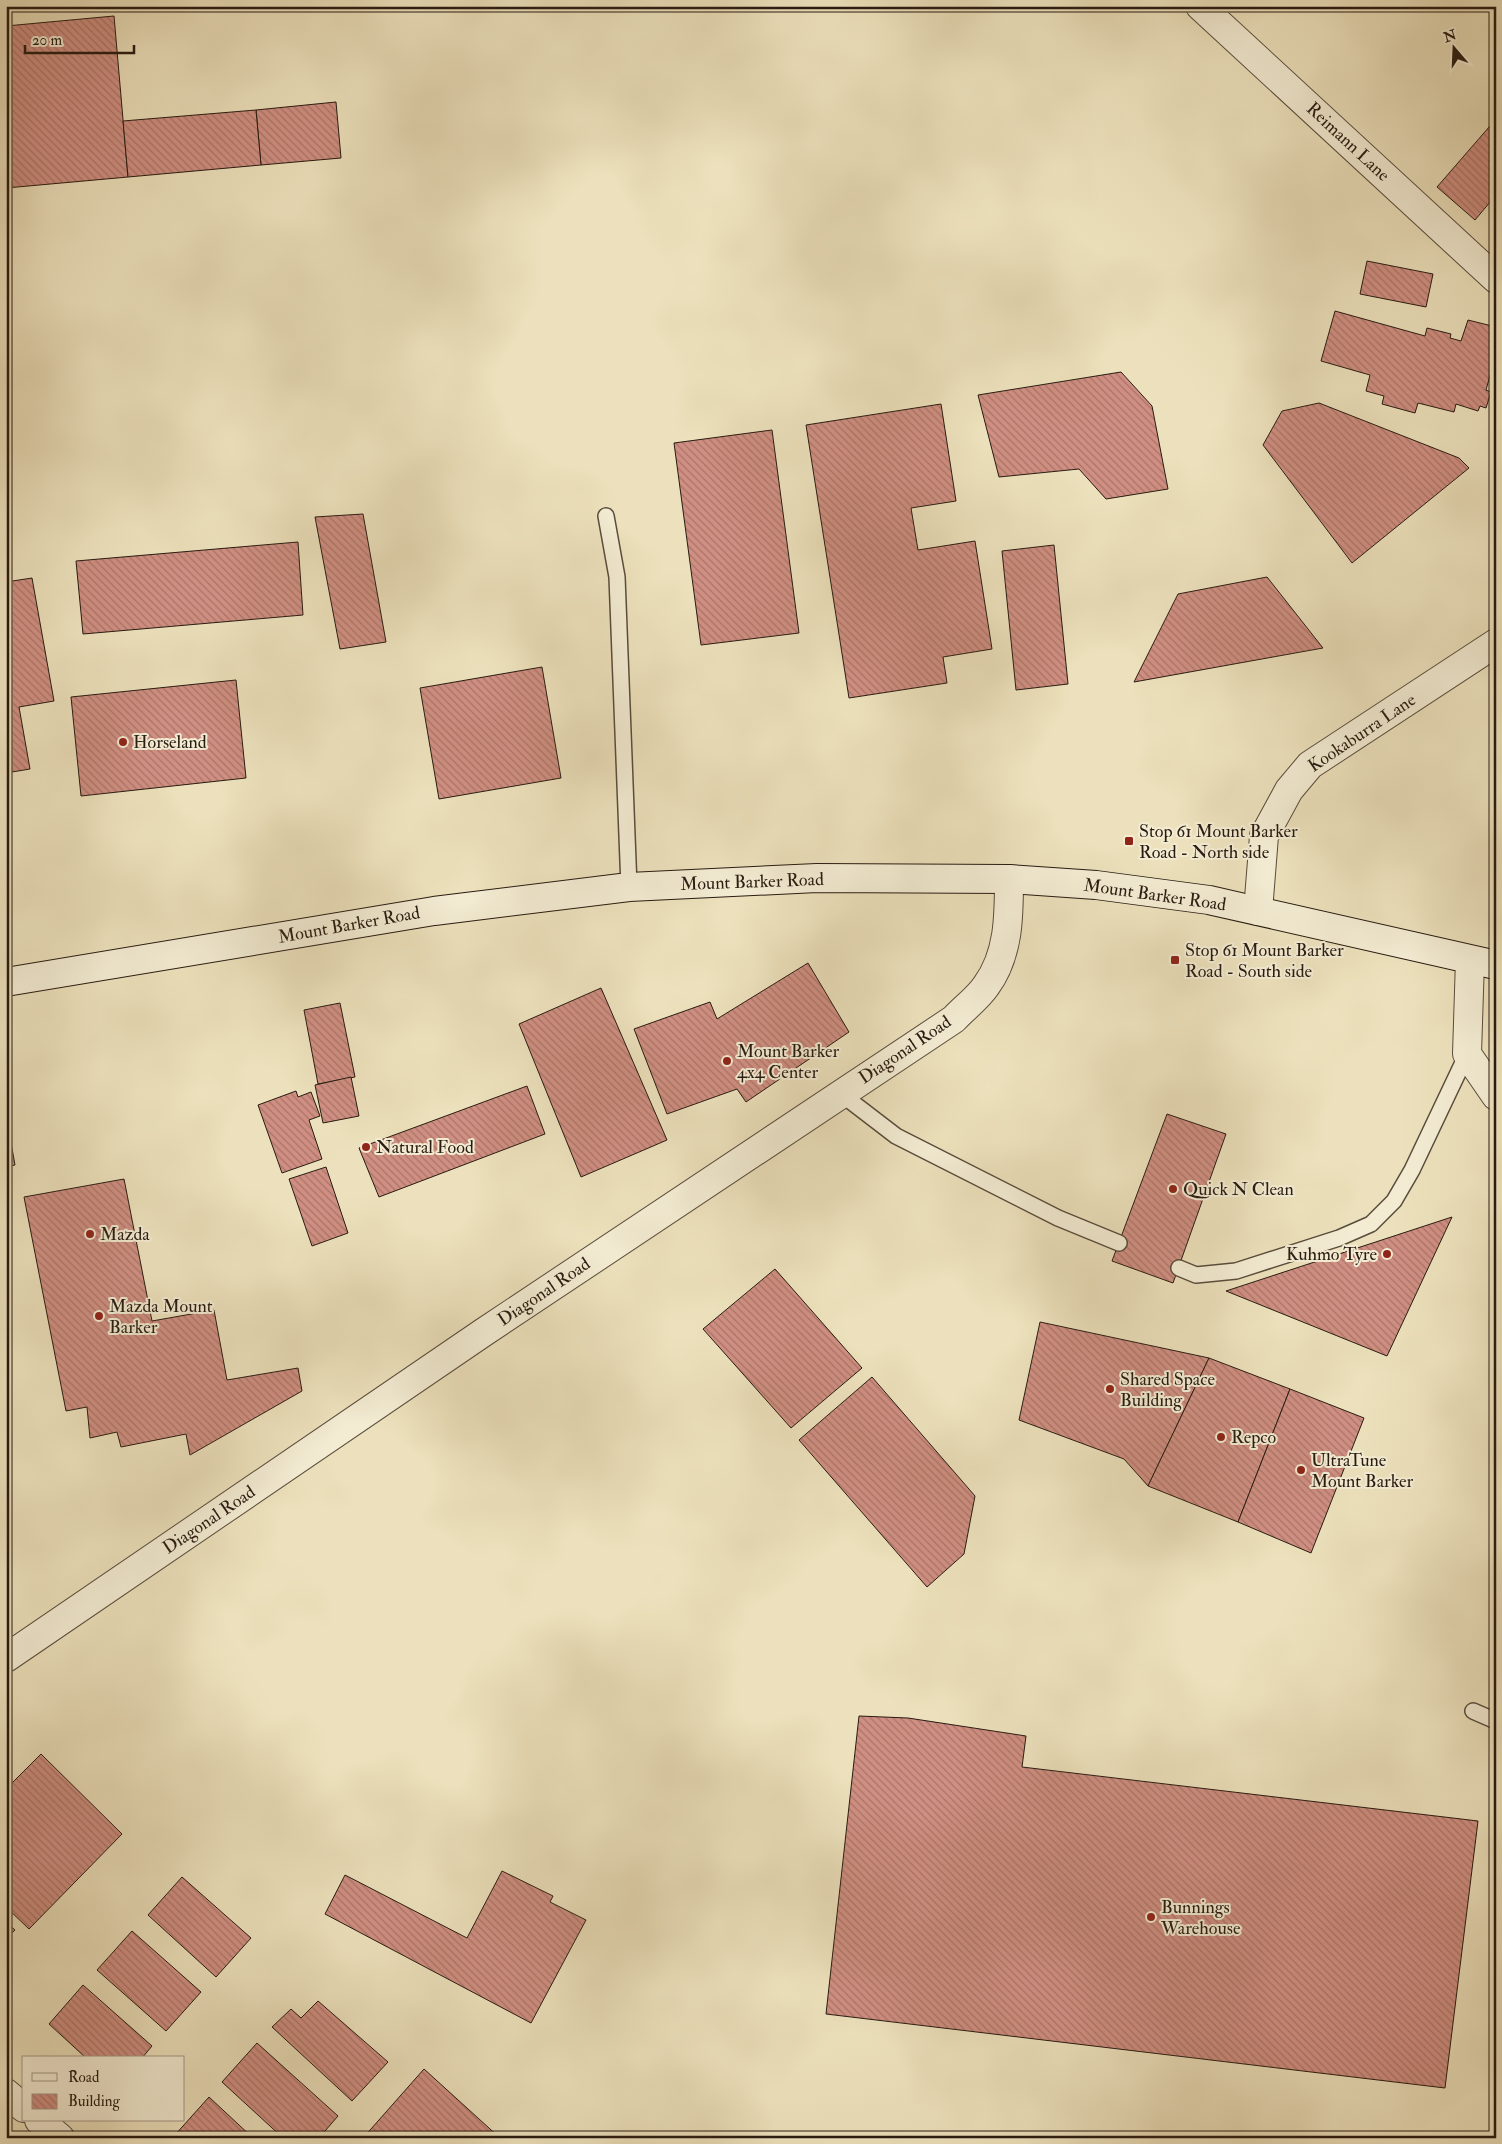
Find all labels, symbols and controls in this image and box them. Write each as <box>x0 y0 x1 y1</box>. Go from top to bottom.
scale bar <box>25 22 134 54</box>
north arrow <box>1430 22 1480 72</box>
text: N <box>1440 26 1459 47</box>
text: 20 m <box>32 31 62 50</box>
street label: Reimann Lane <box>1301 97 1395 187</box>
street label: Kookaburra Lane <box>1304 688 1421 778</box>
place label: Horseland <box>133 731 207 754</box>
marker: Horseland <box>117 736 129 748</box>
place label: Stop 61 Mount Barker Road - North side <box>1139 820 1298 864</box>
marker: Stop 61 Mount Barker Road - North side <box>1123 835 1135 847</box>
street label: Mount Barker Road <box>680 868 824 896</box>
street label: Mount Barker Road <box>1082 874 1228 916</box>
street label: Mount Barker Road <box>276 901 422 949</box>
place label: Stop 61 Mount Barker Road - South side <box>1185 939 1344 983</box>
marker: Stop 61 Mount Barker Road - South side <box>1169 954 1181 966</box>
street label: Diagonal Road <box>854 1010 956 1089</box>
place label: Mount Barker 4x4 Center <box>737 1040 840 1084</box>
marker: Mount Barker 4x4 Center <box>721 1055 733 1067</box>
place label: Natural Food <box>376 1136 474 1159</box>
marker: Natural Food <box>360 1141 372 1153</box>
place label: Quick N Clean <box>1183 1178 1294 1201</box>
marker: Quick N Clean <box>1167 1183 1179 1195</box>
place label: Mazda <box>100 1223 150 1246</box>
marker: Mazda <box>84 1228 96 1240</box>
place label: Kuhmo Tyre <box>1286 1243 1377 1266</box>
marker: Kuhmo Tyre <box>1381 1248 1393 1260</box>
street label: Diagonal Road <box>493 1252 595 1331</box>
place label: Mazda Mount Barker <box>109 1295 213 1339</box>
marker: Mazda Mount Barker <box>93 1310 105 1322</box>
place label: Shared Space Building <box>1120 1368 1215 1412</box>
marker: Shared Space Building <box>1104 1383 1116 1395</box>
place label: Repco <box>1231 1426 1277 1449</box>
marker: Repco <box>1215 1431 1227 1443</box>
place label: UltraTune Mount Barker <box>1311 1449 1414 1493</box>
marker: UltraTune Mount Barker <box>1295 1464 1307 1476</box>
street label: Diagonal Road <box>158 1480 260 1559</box>
place label: Bunnings Warehouse <box>1160 1896 1241 1940</box>
marker: Bunnings Warehouse <box>1145 1911 1157 1923</box>
legend <box>22 2056 185 2122</box>
text: Road <box>68 2068 100 2087</box>
text: Building <box>68 2092 120 2111</box>

